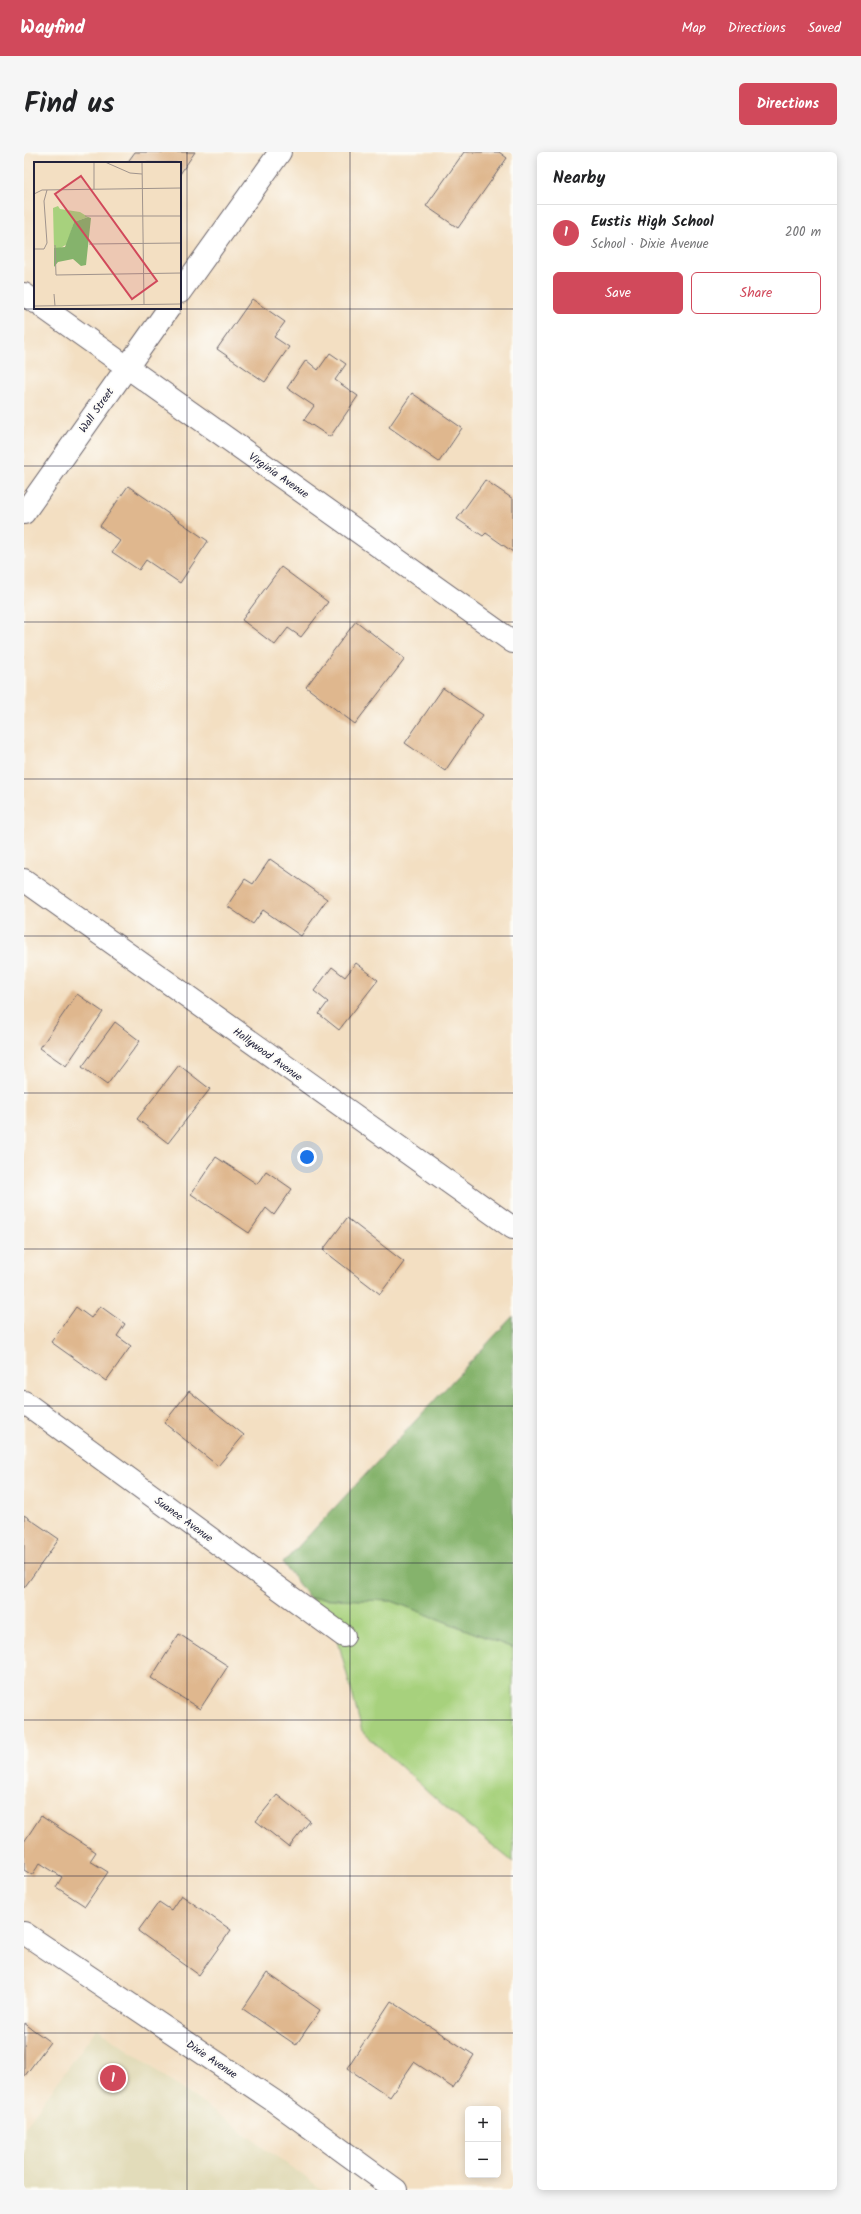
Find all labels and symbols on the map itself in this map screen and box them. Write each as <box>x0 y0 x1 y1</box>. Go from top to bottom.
inset map <box>34 162 181 309</box>
street label: Wall Street <box>75 384 119 437</box>
street label: Virginia Avenue <box>244 448 312 503</box>
street label: Hollywood Avenue <box>229 1023 306 1086</box>
your location <box>297 1147 317 1167</box>
street label: Suanee Avenue <box>150 1492 217 1547</box>
street label: Dixie Avenue <box>182 2036 241 2084</box>
pin: 1 <box>100 2063 126 2093</box>

